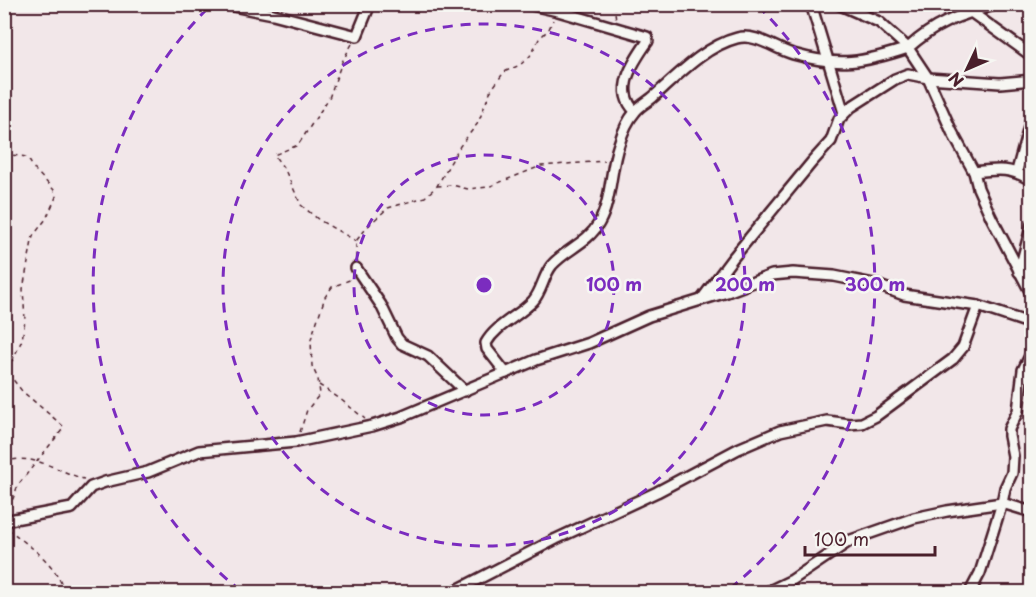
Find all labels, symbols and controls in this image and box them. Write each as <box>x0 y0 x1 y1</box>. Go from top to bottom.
north arrow <box>937 39 997 99</box>
text: N <box>942 67 969 93</box>
text: 100 m <box>586 270 642 297</box>
text: 200 m <box>715 270 775 297</box>
text: 300 m <box>845 270 905 297</box>
centre of rings <box>474 275 494 295</box>
scale bar <box>805 519 936 557</box>
text: 100 m <box>814 525 869 552</box>

